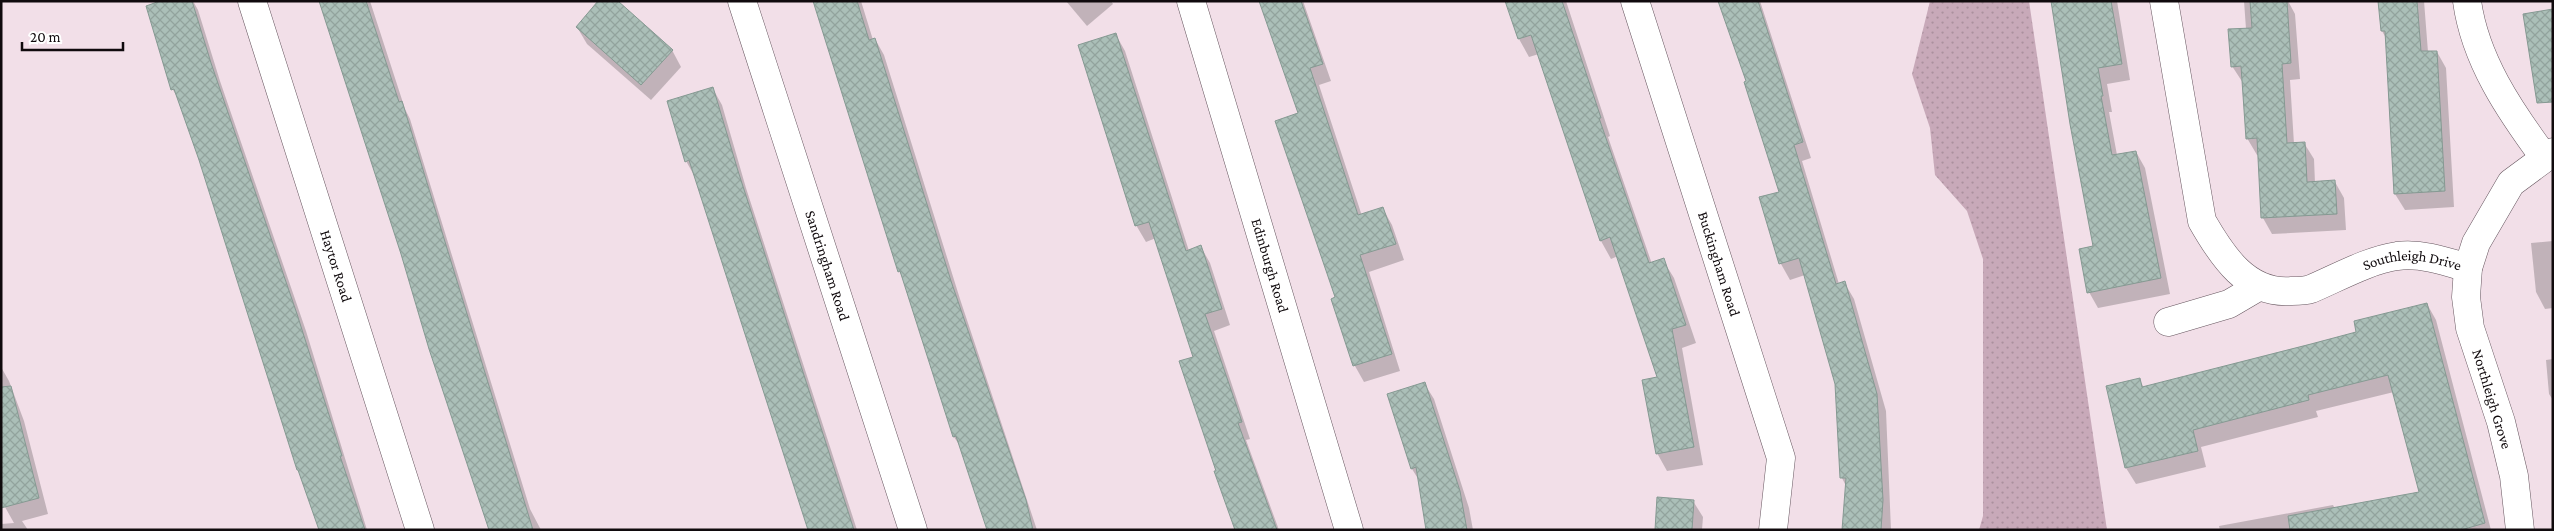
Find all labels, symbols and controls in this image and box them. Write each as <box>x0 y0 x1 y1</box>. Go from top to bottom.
scale bar <box>22 20 124 52</box>
text: 20 m <box>30 29 61 45</box>
street label: Sandringham Road <box>802 208 853 323</box>
street label: Buckingham Road <box>1695 210 1743 318</box>
street label: Edinburgh Road <box>1248 216 1292 315</box>
street label: Haytor Road <box>317 228 355 304</box>
street label: Southleigh Drive <box>2360 247 2464 274</box>
street label: Northleigh Grove <box>2468 347 2515 451</box>

